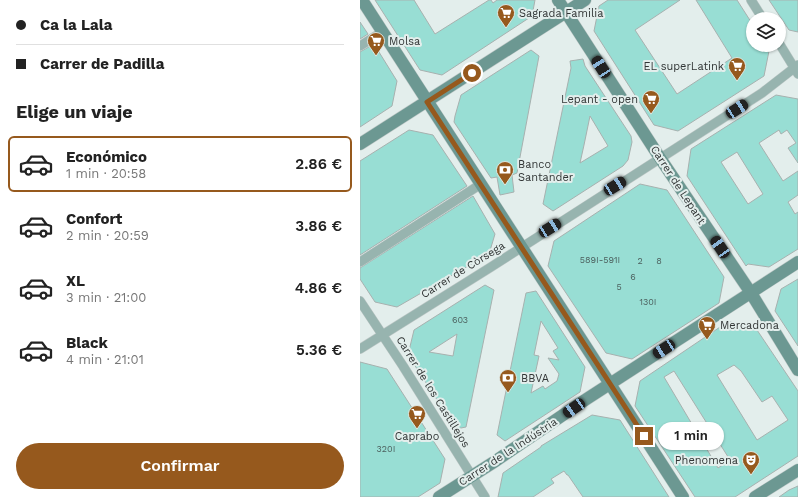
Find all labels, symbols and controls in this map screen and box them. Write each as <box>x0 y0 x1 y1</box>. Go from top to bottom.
supermarket icon: Sagrada Familia <box>496 3 516 28</box>
place label: Sagrada Familia <box>519 7 604 20</box>
map controls <box>746 12 786 52</box>
button: layers <box>746 12 786 52</box>
text: Ca la Lala <box>40 16 112 34</box>
supermarket icon: Molsa <box>366 31 386 56</box>
place label: Molsa <box>389 35 420 48</box>
car <box>589 54 613 80</box>
text: Carrer de Padilla <box>40 55 164 73</box>
supermarket icon: EL superLatink <box>727 56 747 81</box>
place label: EL superLatink <box>644 60 724 73</box>
route start <box>463 64 481 82</box>
supermarket icon: Lepant - open <box>641 89 661 114</box>
place label: Lepant - open <box>561 93 638 106</box>
car <box>724 97 750 121</box>
text: Elige un viaje <box>16 101 133 122</box>
street label: Carrer de Lepant <box>648 143 708 227</box>
icon: car <box>18 146 54 182</box>
text: Económico <box>66 148 147 166</box>
text: 2.86 € <box>295 155 342 173</box>
place label: Banco Santander <box>518 158 574 184</box>
bank icon: Banco Santander <box>495 160 515 185</box>
text: 1 min · 20:58 <box>66 166 146 181</box>
car <box>602 175 628 197</box>
icon: car <box>18 208 54 244</box>
text: Confort <box>66 210 122 228</box>
text: 3.86 € <box>295 217 342 235</box>
car <box>537 217 563 239</box>
text: 2 min · 20:59 <box>66 228 149 243</box>
car <box>708 234 732 260</box>
street label: Carrer de Còrsega <box>419 239 507 301</box>
house number: 589I-591I <box>580 255 620 265</box>
house number: 2 <box>637 256 643 266</box>
house number: 8 <box>656 256 662 266</box>
icon: car <box>18 270 54 306</box>
text: XL <box>66 272 85 290</box>
house number: 6 <box>630 272 636 282</box>
text: 4.86 € <box>295 279 342 297</box>
house number: 5 <box>616 282 622 292</box>
text: 3 min · 21:00 <box>66 290 146 305</box>
house number: 130I <box>639 297 657 307</box>
house number: 603 <box>452 315 468 325</box>
supermarket icon: Mercadona <box>697 315 717 340</box>
place label: Mercadona <box>720 319 779 332</box>
icon: car <box>18 332 54 368</box>
text: Black <box>66 334 108 352</box>
street label: Carrer de los Castillejos <box>393 334 473 450</box>
car <box>651 337 677 361</box>
text: 5.36 € <box>296 341 342 359</box>
text: 4 min · 21:01 <box>66 352 144 367</box>
bank icon: BBVA <box>498 368 518 393</box>
place label: BBVA <box>521 372 549 385</box>
car <box>561 396 587 420</box>
supermarket icon: Caprabo <box>407 404 427 429</box>
street label: Carrer de la Indústria <box>456 415 560 489</box>
callout: 1 min <box>658 422 724 450</box>
route end <box>635 427 653 445</box>
text: 1 min <box>674 428 708 443</box>
place label: Caprabo <box>395 430 439 443</box>
button: Confirmar <box>16 443 344 489</box>
house number: 320I <box>377 444 395 454</box>
theatre icon: Phenomena <box>741 450 761 475</box>
place label: Phenomena <box>675 454 738 467</box>

